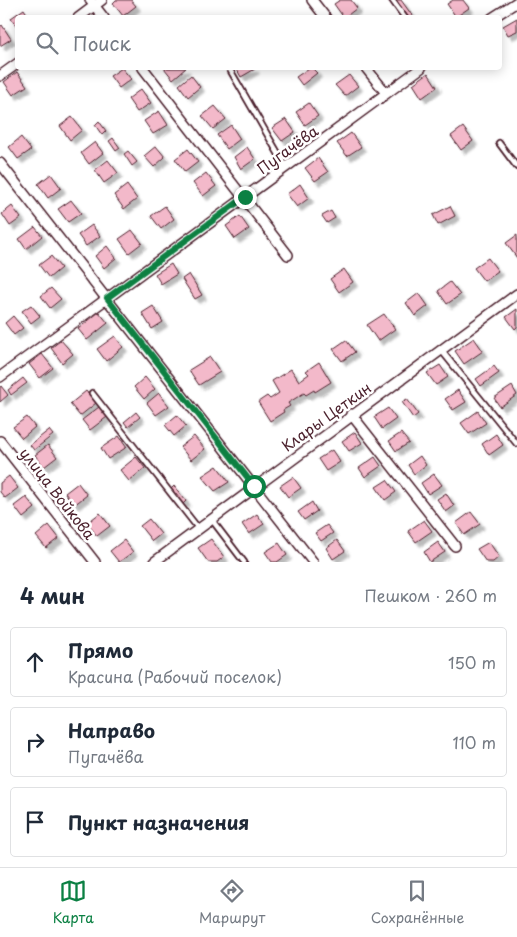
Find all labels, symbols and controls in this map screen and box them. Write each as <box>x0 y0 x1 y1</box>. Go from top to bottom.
search box <box>15 15 502 70</box>
icon: search <box>33 29 61 57</box>
text: Поиск <box>73 29 131 57</box>
street label: Пугачёва <box>252 118 323 179</box>
route end <box>234 186 257 209</box>
street label: Клары Цеткин <box>276 376 376 456</box>
street label: улица Войкова <box>15 442 102 544</box>
route start <box>243 475 266 498</box>
text: 4 мин <box>20 579 85 611</box>
text: Пешком · 260 m <box>364 583 497 607</box>
text: Прямо <box>68 636 133 664</box>
icon: ahead <box>21 648 49 676</box>
text: 150 m <box>448 650 496 674</box>
text: Красина (Рабочий поселок) <box>68 664 282 688</box>
text: Направо <box>68 716 155 744</box>
icon: right <box>21 728 49 756</box>
text: 110 m <box>453 730 496 754</box>
text: Пугачёва <box>68 744 144 768</box>
icon: arrive <box>21 808 49 836</box>
text: Пункт назначения <box>68 808 249 836</box>
tab: Карта <box>53 877 94 928</box>
tab: Маршрут <box>199 877 265 928</box>
tab: Сохранённые <box>371 877 464 928</box>

